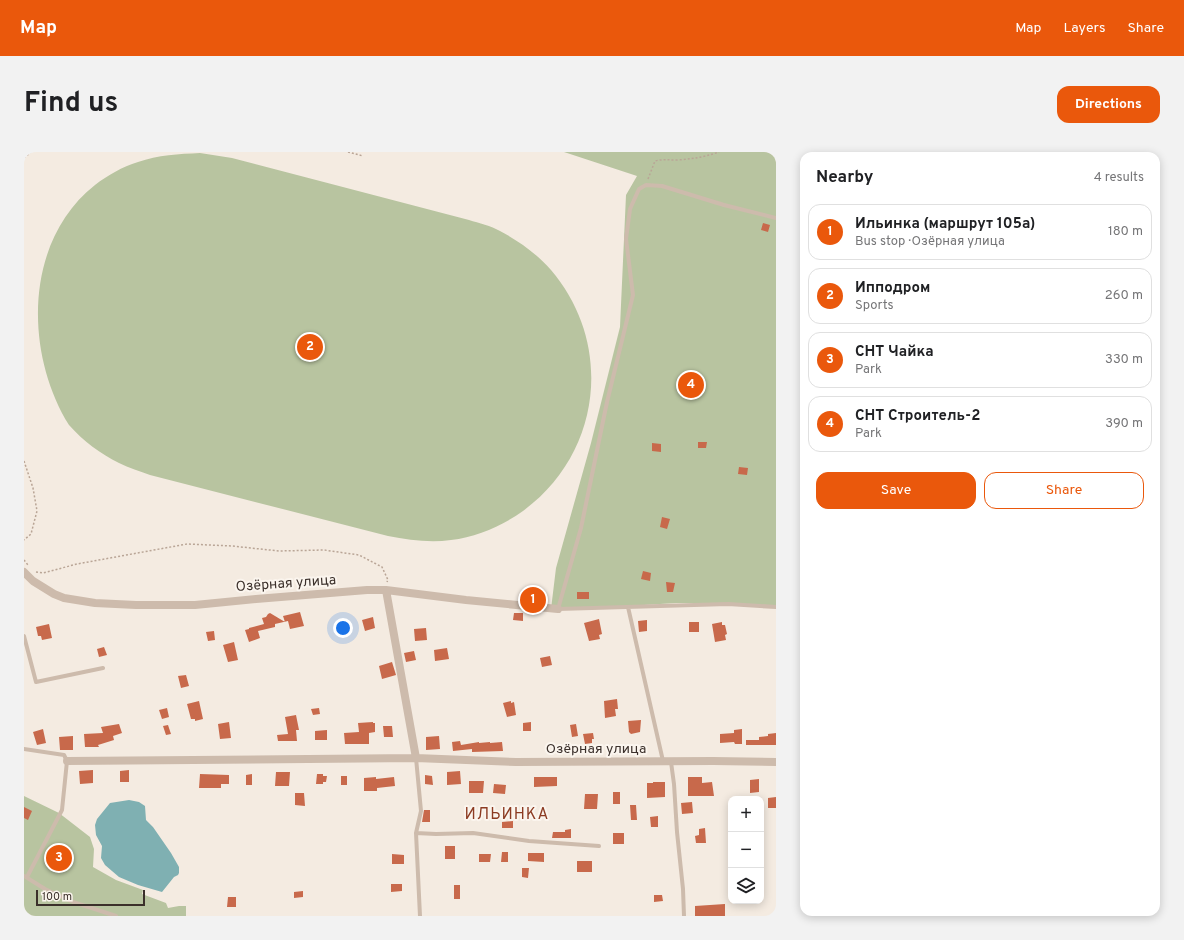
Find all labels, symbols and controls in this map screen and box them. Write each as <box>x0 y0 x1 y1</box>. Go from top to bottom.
text: Map <box>20 16 57 40</box>
text: Map <box>1015 20 1041 37</box>
text: Layers <box>1063 20 1105 37</box>
text: Share <box>1127 20 1164 37</box>
text: Find us <box>24 86 118 122</box>
button: Directions <box>1057 86 1160 123</box>
text: Nearby <box>816 167 873 189</box>
text: 4 results <box>1094 170 1144 186</box>
text: Ильинка (маршрут 105а) <box>855 215 1035 234</box>
text: 1 <box>827 224 833 240</box>
text: 180 m <box>1108 224 1143 240</box>
text: Bus stop · Озёрная улица <box>855 234 1005 250</box>
text: Ипподром <box>855 279 931 298</box>
text: 2 <box>826 288 834 304</box>
text: 260 m <box>1105 288 1143 304</box>
text: Sports <box>855 298 894 314</box>
pin: 2 <box>297 332 323 362</box>
text: СНТ Чайка <box>855 343 934 362</box>
text: 3 <box>826 352 834 368</box>
text: 330 m <box>1105 352 1143 368</box>
text: Park <box>855 362 882 378</box>
pin: 4 <box>678 370 704 400</box>
text: СНТ Строитель-2 <box>855 407 980 426</box>
text: 4 <box>826 416 834 432</box>
text: 390 m <box>1105 416 1143 432</box>
text: Park <box>855 426 882 442</box>
button: Save <box>816 472 976 509</box>
button: Share <box>984 472 1144 509</box>
street label: Озёрная улица <box>235 572 337 596</box>
pin: 1 <box>520 585 546 615</box>
your location <box>333 618 353 638</box>
street label: Озёрная улица <box>546 741 646 758</box>
map controls <box>728 796 764 904</box>
button: + <box>728 796 764 832</box>
district label: ИЛЬИНКА <box>465 805 549 825</box>
button: − <box>728 832 764 868</box>
pin: 3 <box>46 843 72 873</box>
button: layers <box>728 868 764 904</box>
scale bar <box>36 888 145 907</box>
text: 100 m <box>42 890 72 904</box>

